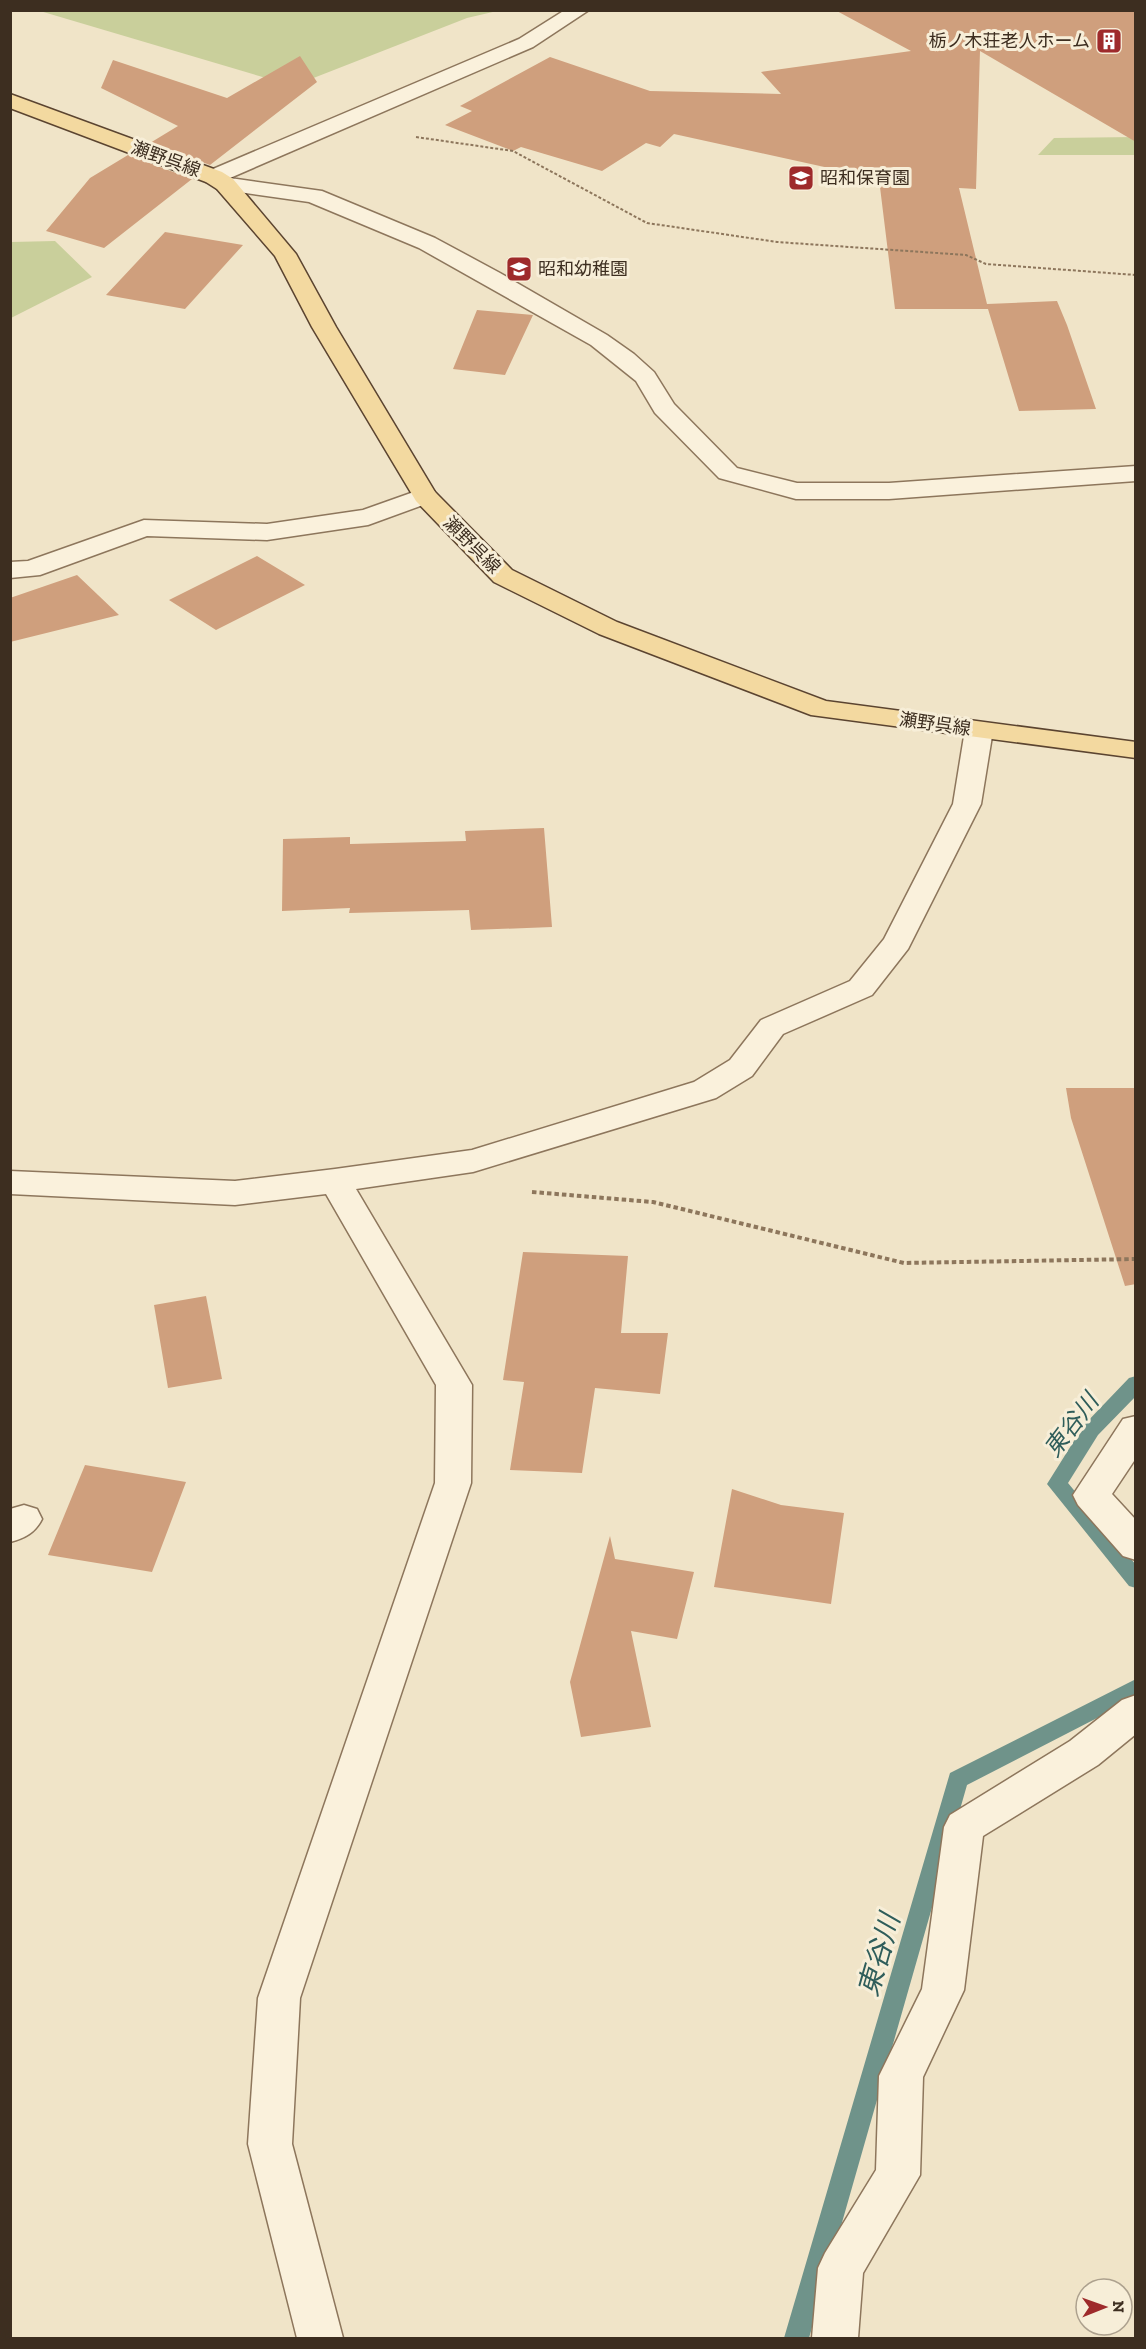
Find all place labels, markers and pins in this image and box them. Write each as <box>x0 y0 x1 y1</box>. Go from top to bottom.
building icon: 栃ノ木荘老人ホーム <box>1094 26 1124 56</box>
place label: 栃ノ木荘老人ホーム <box>929 30 1090 52</box>
school or university icon: 昭和保育園 <box>786 163 816 193</box>
place label: 昭和保育園 <box>820 167 910 189</box>
school or university icon: 昭和幼稚園 <box>504 254 534 284</box>
place label: 昭和幼稚園 <box>538 258 628 280</box>

